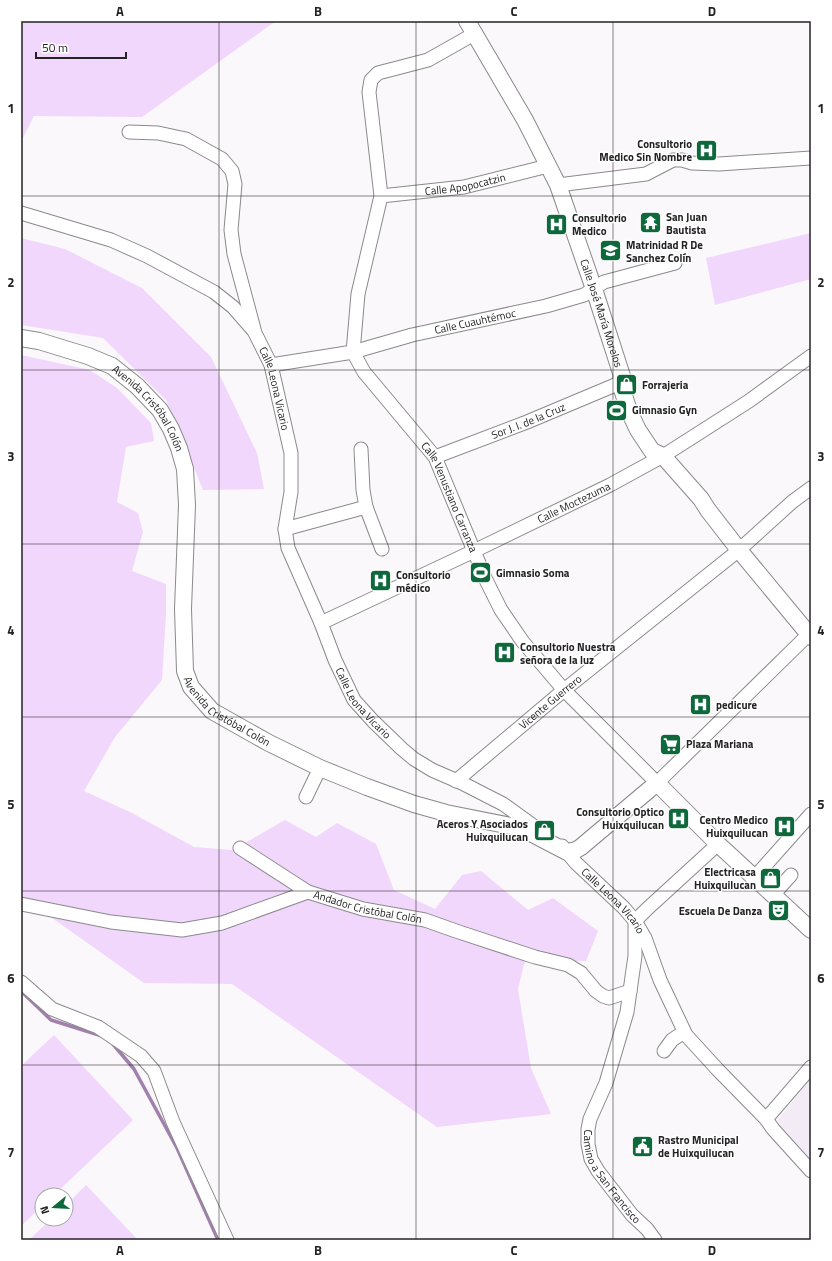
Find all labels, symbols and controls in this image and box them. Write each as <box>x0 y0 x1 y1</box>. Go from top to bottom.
text: A <box>116 1 124 21</box>
text: B <box>314 1 322 21</box>
text: C <box>510 1 518 21</box>
text: D <box>708 1 716 21</box>
scale bar <box>36 34 126 60</box>
text: 50 m <box>42 38 68 57</box>
text: 1 <box>7 98 15 118</box>
text: 1 <box>817 98 825 118</box>
place label: Consultorio Medico Sin Nombre <box>599 136 692 165</box>
hospital icon: Consultorio Medico Sin Nombre <box>694 137 720 163</box>
street label: Calle Apopocatzin <box>424 169 507 199</box>
place label: San Juan Bautista <box>666 209 707 238</box>
place label: Consultorio Medico <box>572 210 627 239</box>
temple icon: San Juan Bautista <box>637 210 663 236</box>
hospital icon: Consultorio Medico <box>543 211 569 237</box>
place label: Matrinidad R De Sanchez Colín <box>626 237 703 266</box>
school or university icon: Matrinidad R De Sanchez Colín <box>598 238 624 264</box>
street label: Calle José María Morelos <box>576 257 627 369</box>
text: 2 <box>7 272 15 292</box>
text: 2 <box>817 272 825 292</box>
street label: Calle Cuauhtémoc <box>433 305 517 338</box>
street label: Calle Leona Vicario <box>255 344 294 432</box>
street label: Avenida Cristóbal Colón <box>109 361 188 454</box>
shop icon: Forrajeria <box>613 372 639 398</box>
place label: Forrajeria <box>642 377 689 393</box>
sports icon: Gimnasio Gyn <box>604 397 630 423</box>
street label: Sor J. I. de la Cruz <box>489 399 568 443</box>
place label: Gimnasio Gyn <box>632 402 697 418</box>
street label: Calle Venustiano Carranza <box>417 438 482 555</box>
text: 3 <box>7 446 15 466</box>
text: 3 <box>817 446 825 466</box>
street label: Calle Moctezuma <box>535 478 613 527</box>
sports icon: Gimnasio Soma <box>468 560 494 586</box>
place label: Gimnasio Soma <box>496 565 570 581</box>
place label: Consultorio médico <box>396 567 451 596</box>
hospital icon: Consultorio médico <box>368 568 394 594</box>
text: 4 <box>7 620 15 640</box>
text: 4 <box>817 620 825 640</box>
place label: Consultorio Nuestra señora de la luz <box>520 639 616 668</box>
hospital icon: Consultorio Nuestra señora de la luz <box>492 640 518 666</box>
street label: Calle Leona Vicario <box>332 665 395 743</box>
street label: Vicente Guerrero <box>515 671 585 733</box>
street label: Avenida Cristóbal Colón <box>180 674 273 750</box>
hospital icon: pedicure <box>687 692 713 718</box>
place label: pedicure <box>716 697 758 713</box>
supermarket icon: Plaza Mariana <box>657 731 683 757</box>
place label: Plaza Mariana <box>686 736 754 752</box>
text: 5 <box>7 794 15 814</box>
text: 5 <box>817 794 825 814</box>
place label: Consultorio Optico Huixquilucan <box>576 804 664 833</box>
hospital icon: Consultorio Optico Huixquilucan <box>666 805 692 831</box>
place label: Centro Medico Huixquilucan <box>699 812 768 841</box>
hospital icon: Centro Medico Huixquilucan <box>771 813 797 839</box>
place label: Aceros Y Asociados Huixquilucan <box>437 816 528 845</box>
shop icon: Aceros Y Asociados Huixquilucan <box>531 817 557 843</box>
street label: Calle Leona Vicario <box>578 864 649 937</box>
place label: Electricasa Huixquilucan <box>694 864 756 893</box>
shop icon: Electricasa Huixquilucan <box>758 865 784 891</box>
street label: Andador Cristóbal Colón <box>312 886 423 927</box>
theatre icon: Escuela De Danza <box>765 898 791 924</box>
place label: Escuela De Danza <box>679 903 762 919</box>
text: 6 <box>7 968 15 988</box>
text: 6 <box>817 968 825 988</box>
street label: Camino a San Francisco <box>580 1129 644 1227</box>
place label: Rastro Municipal de Huixquilucan <box>658 1132 739 1161</box>
public building icon: Rastro Municipal de Huixquilucan <box>630 1133 656 1159</box>
text: 7 <box>7 1142 15 1162</box>
text: 7 <box>817 1142 825 1162</box>
north arrow <box>34 1187 74 1227</box>
text: N <box>36 1204 53 1216</box>
text: A <box>116 1240 124 1260</box>
text: B <box>314 1240 322 1260</box>
text: C <box>510 1240 518 1260</box>
text: D <box>708 1240 716 1260</box>

